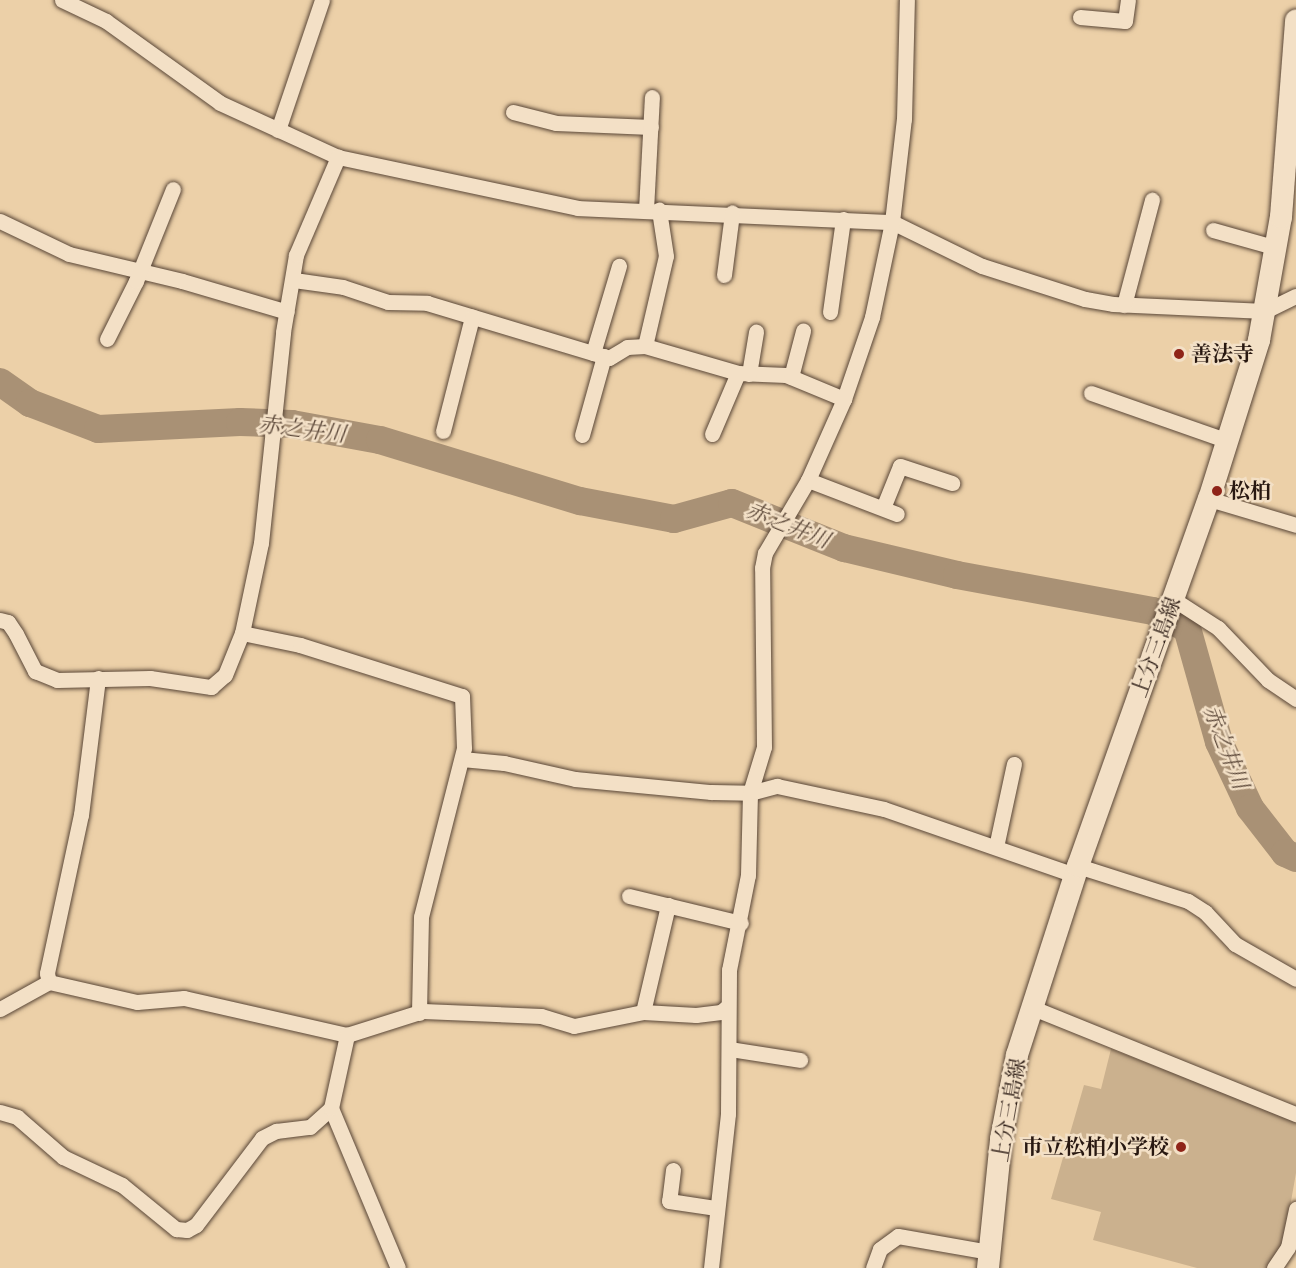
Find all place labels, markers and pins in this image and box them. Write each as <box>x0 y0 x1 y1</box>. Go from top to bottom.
place label: 善法寺 <box>1191 341 1254 367</box>
marker: 善法寺 <box>1172 347 1186 361</box>
place label: 松柏 <box>1229 478 1271 504</box>
marker: 松柏 <box>1210 484 1224 498</box>
place label: 市立松柏小学校 <box>1022 1134 1169 1160</box>
marker: 市立松柏小学校 <box>1174 1140 1188 1154</box>

